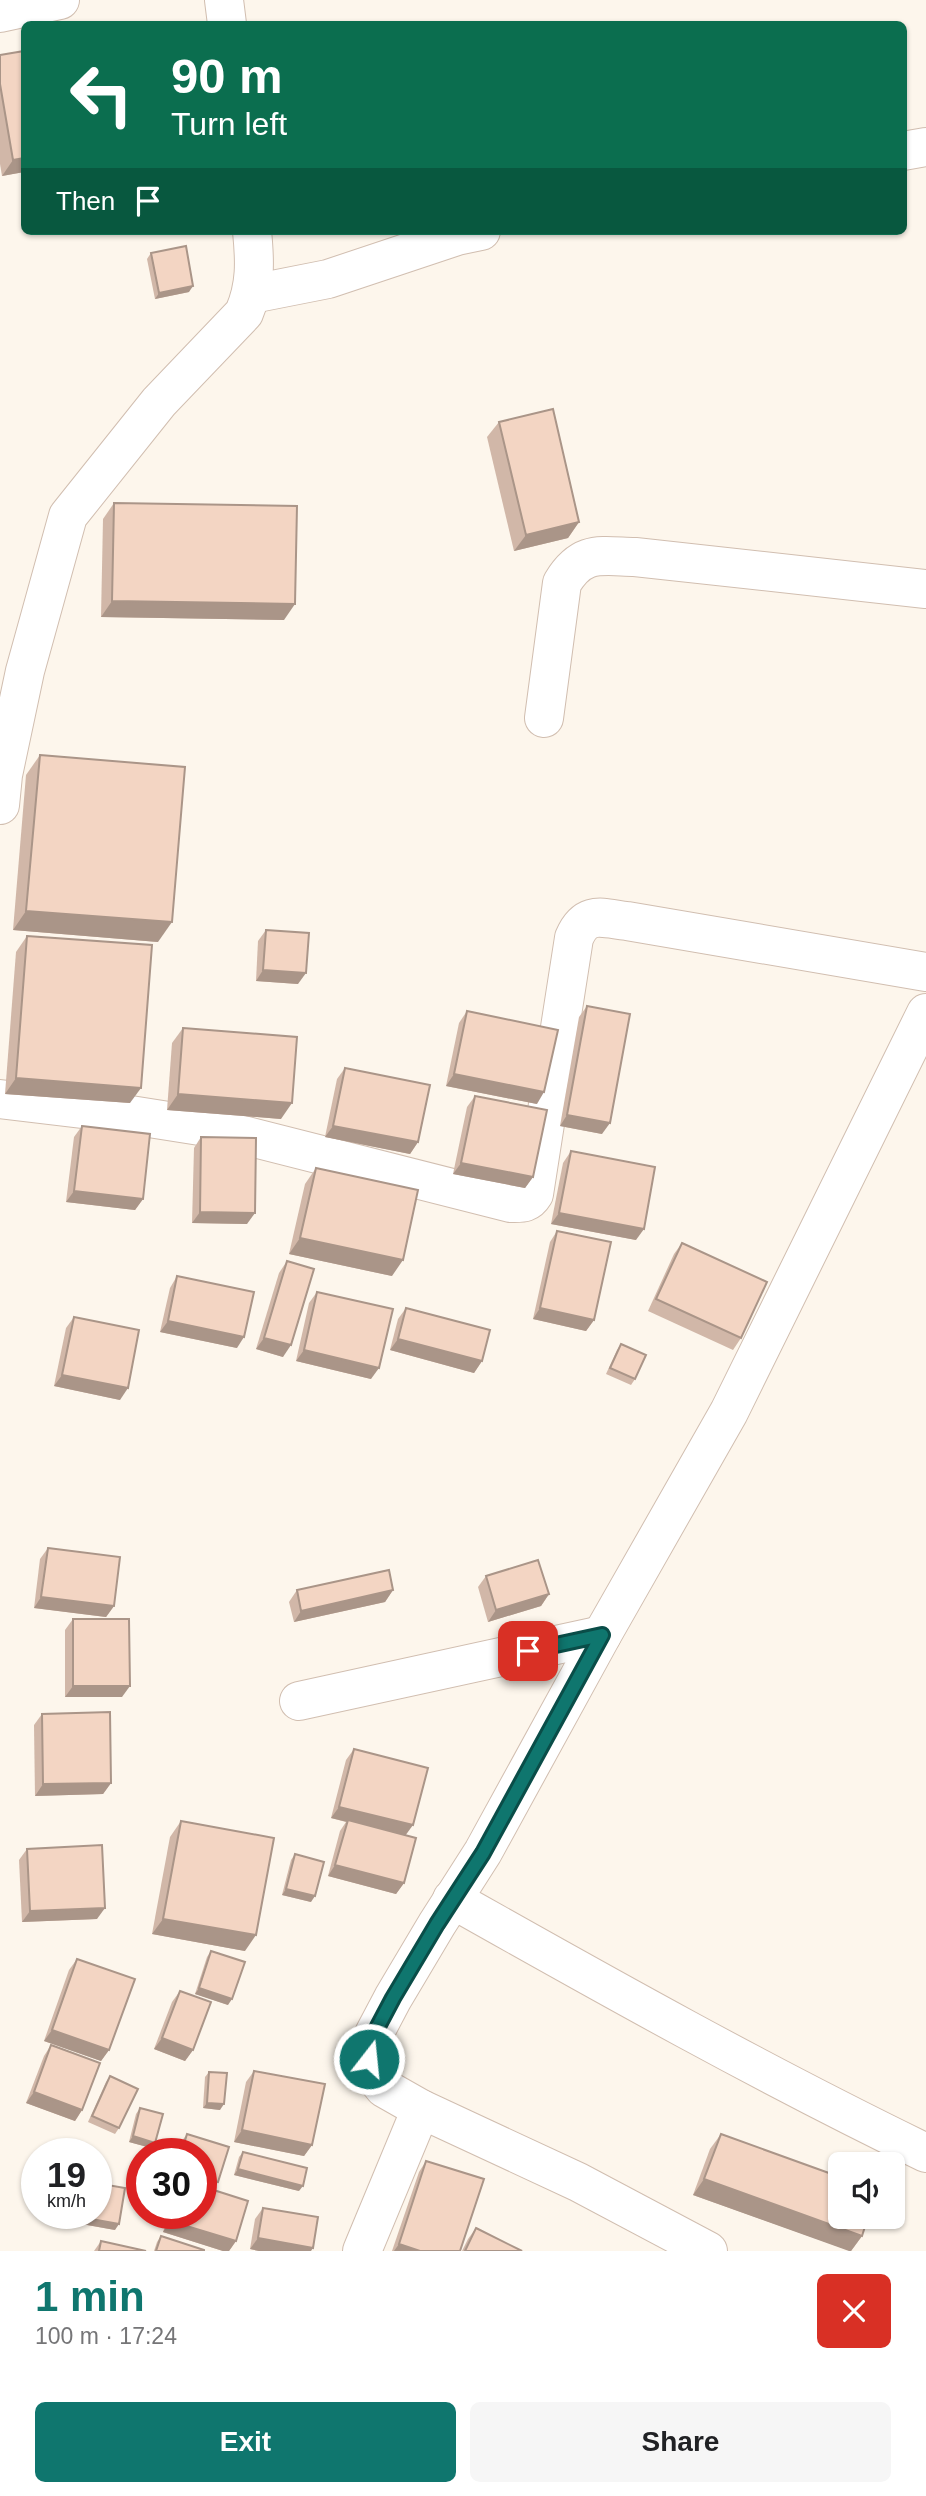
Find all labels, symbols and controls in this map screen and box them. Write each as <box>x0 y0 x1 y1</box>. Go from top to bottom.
icon: left <box>56 49 147 140</box>
text: 90 m <box>171 49 283 103</box>
text: Turn left <box>171 106 287 142</box>
icon: arrive <box>129 182 167 220</box>
text: Then <box>56 186 115 216</box>
pin <box>498 1621 558 1681</box>
icon: arrive <box>509 1632 547 1670</box>
position arrow <box>332 2022 406 2096</box>
speed limit sign: 30 <box>126 2138 217 2229</box>
map controls <box>828 2152 905 2229</box>
button: sound <box>828 2152 905 2229</box>
text: 19 <box>47 2155 86 2194</box>
text: km/h <box>47 2191 86 2211</box>
text: 1 min <box>35 2273 145 2320</box>
button: close <box>817 2274 891 2348</box>
text: 100 m · 17:24 <box>35 2323 177 2349</box>
button: Exit <box>35 2402 456 2482</box>
button: Share <box>470 2402 891 2482</box>

